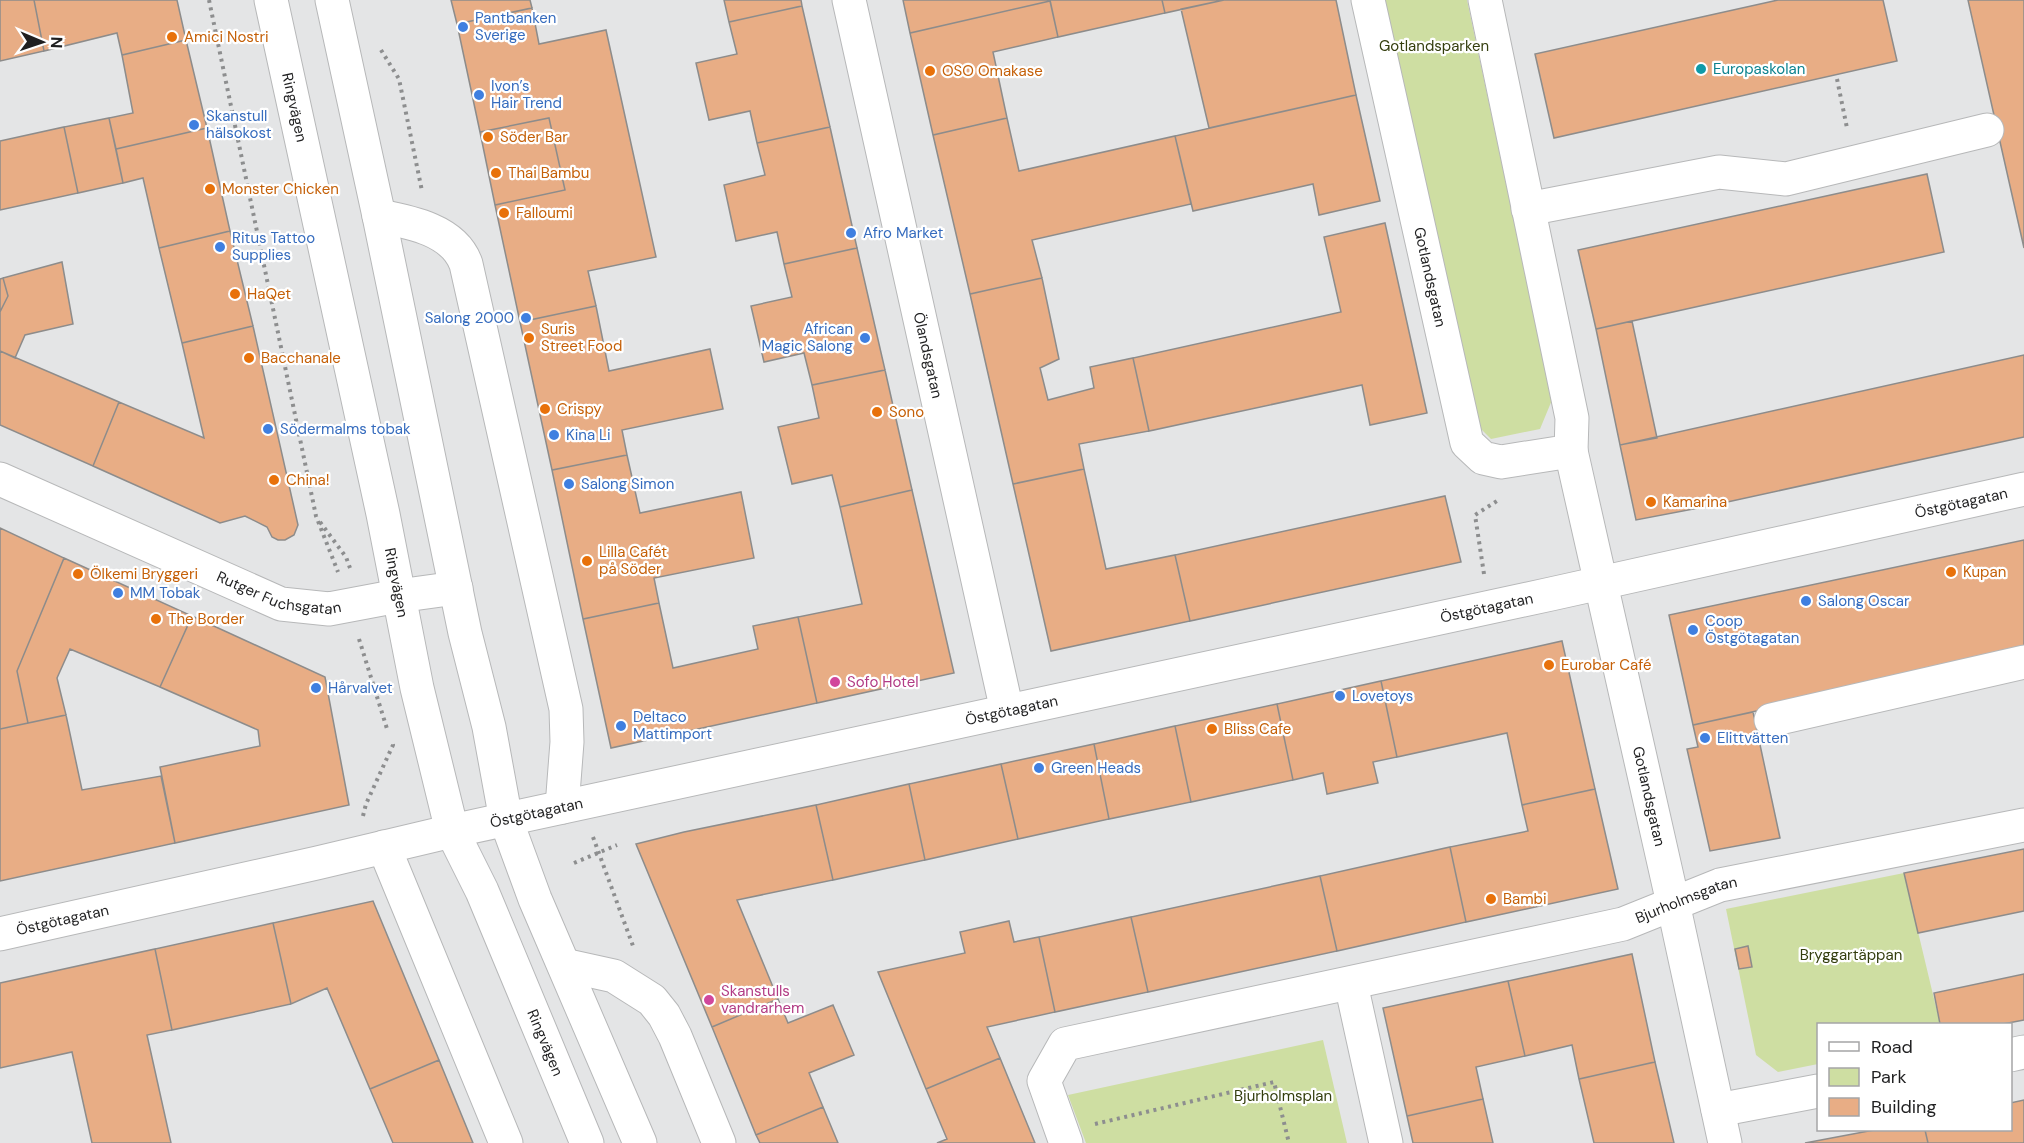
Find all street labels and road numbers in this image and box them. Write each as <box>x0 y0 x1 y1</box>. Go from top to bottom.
street label: Ringvägen <box>277 71 312 144</box>
street label: Gotlandsgatan <box>1409 225 1451 329</box>
street label: Ölandsgatan <box>909 310 947 400</box>
street label: Östgötagatan <box>1913 483 2009 523</box>
street label: Ringvägen <box>380 546 413 619</box>
street label: Rutger Fuchsgatan <box>213 567 343 619</box>
street label: Östgötagatan <box>1438 588 1535 628</box>
street label: Östgötagatan <box>963 691 1060 730</box>
street label: Gotlandsgatan <box>1628 744 1670 848</box>
street label: Östgötagatan <box>488 793 585 833</box>
street label: Bjurholmsgatan <box>1632 872 1739 928</box>
street label: Östgötagatan <box>14 900 111 940</box>
street label: Ringvägen <box>522 1006 568 1079</box>

